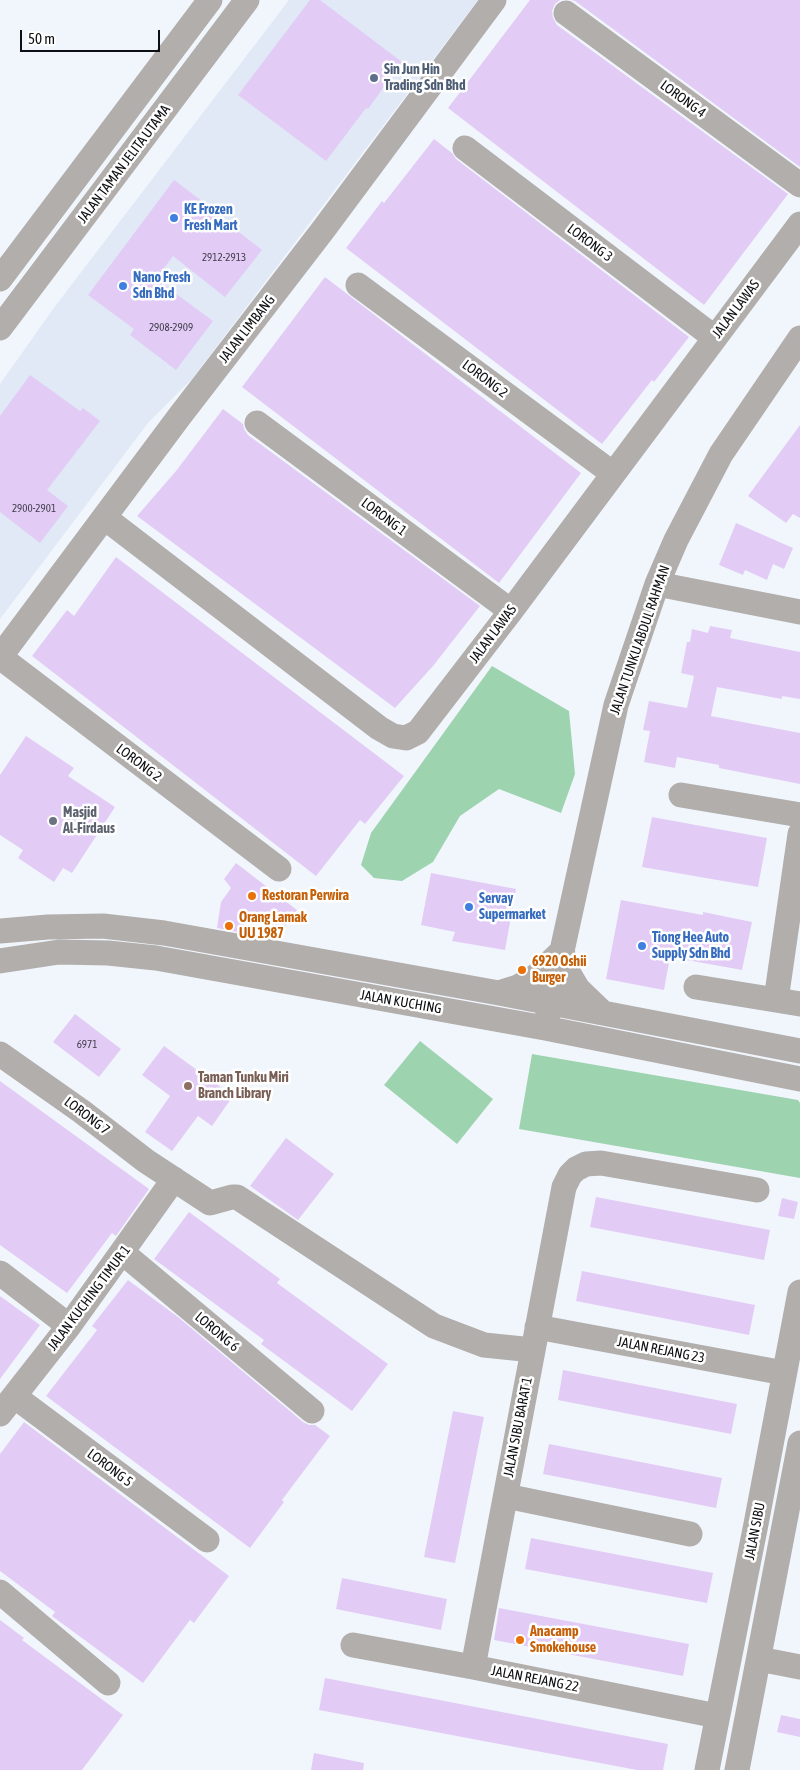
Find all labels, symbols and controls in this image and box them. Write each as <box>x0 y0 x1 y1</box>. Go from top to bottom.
scale bar <box>22 20 162 52</box>
text: 50 m <box>28 30 55 47</box>
place label: Sin Jun Hin Trading Sdn Bhd <box>384 62 466 94</box>
marker: Sin Jun Hin Trading Sdn Bhd <box>368 72 380 84</box>
street label: LORONG 4 <box>657 77 709 121</box>
street label: JALAN TAMAN JELITA UTAMA <box>74 102 174 226</box>
place label: KE Frozen Fresh Mart <box>184 202 237 234</box>
marker: KE Frozen Fresh Mart <box>168 212 180 224</box>
street label: LORONG 3 <box>564 220 616 266</box>
house number: 2912-2913 <box>202 251 246 265</box>
place label: Nano Fresh Sdn Bhd <box>133 270 191 302</box>
street label: JALAN LAWAS <box>709 277 763 341</box>
marker: Nano Fresh Sdn Bhd <box>117 280 129 292</box>
street label: JALAN LIMBANG <box>215 292 279 366</box>
house number: 2908-2909 <box>149 321 193 335</box>
street label: LORONG 2 <box>459 356 511 402</box>
street label: LORONG 1 <box>358 494 410 540</box>
house number: 2900-2901 <box>12 502 56 516</box>
street label: JALAN TUNKU ABDUL RAHMAN <box>607 563 673 717</box>
street label: JALAN LAWAS <box>466 602 520 666</box>
street label: LORONG 2 <box>113 740 165 786</box>
place label: Masjid Al-Firdaus <box>63 805 115 838</box>
marker: Masjid Al-Firdaus <box>47 815 59 827</box>
place label: Restoran Perwira <box>262 888 349 904</box>
marker: Restoran Perwira <box>246 890 258 902</box>
place label: Servay Supermarket <box>479 891 546 924</box>
marker: Servay Supermarket <box>463 901 475 913</box>
place label: Orang Lamak UU 1987 <box>239 910 307 942</box>
marker: Orang Lamak UU 1987 <box>223 920 235 932</box>
place label: Tiong Hee Auto Supply Sdn Bhd <box>652 930 730 962</box>
marker: Tiong Hee Auto Supply Sdn Bhd <box>636 940 648 952</box>
place label: 6920 Oshii Burger <box>532 954 587 986</box>
marker: 6920 Oshii Burger <box>516 964 528 976</box>
street label: JALAN KUCHING <box>359 987 443 1017</box>
house number: 6971 <box>77 1038 97 1052</box>
place label: Taman Tunku Miri Branch Library <box>198 1070 289 1102</box>
marker: Taman Tunku Miri Branch Library <box>182 1080 194 1092</box>
street label: LORONG 7 <box>61 1093 113 1139</box>
street label: JALAN KUCHING TIMUR 1 <box>44 1242 134 1354</box>
street label: LORONG 6 <box>191 1309 243 1355</box>
street label: JALAN REJANG 23 <box>616 1333 706 1367</box>
street label: JALAN SIBU BARAT 1 <box>500 1376 536 1478</box>
street label: LORONG 5 <box>84 1445 136 1491</box>
street label: JALAN SIBU <box>741 1501 769 1561</box>
place label: Anacamp Smokehouse <box>530 1624 596 1656</box>
marker: Anacamp Smokehouse <box>514 1634 526 1646</box>
street label: JALAN REJANG 22 <box>490 1662 580 1696</box>

